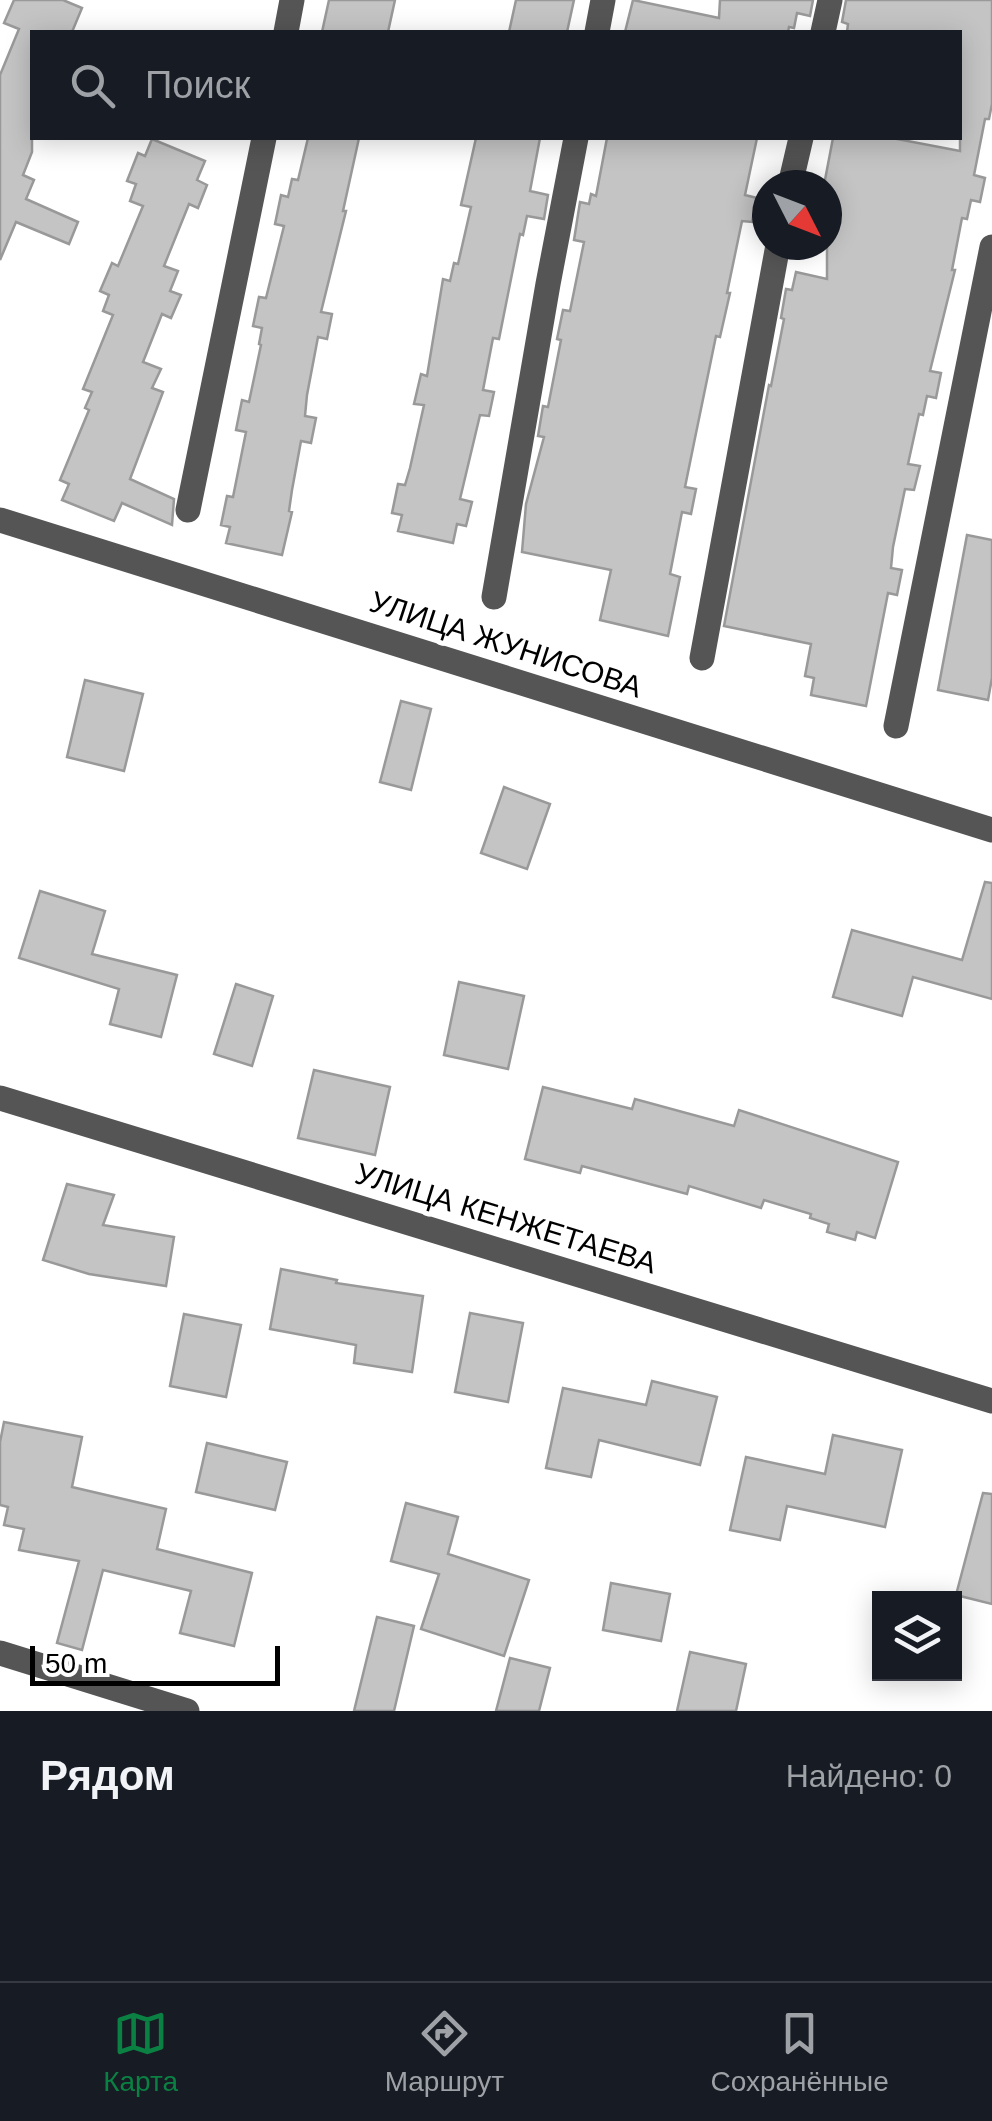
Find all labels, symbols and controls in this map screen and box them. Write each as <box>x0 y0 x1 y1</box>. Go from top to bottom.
search box <box>30 30 962 140</box>
icon: search <box>65 58 120 113</box>
text: Поиск <box>145 64 250 106</box>
north arrow <box>752 170 842 260</box>
street label: УЛИЦА ЖУНИСОВА <box>366 584 646 704</box>
street label: УЛИЦА КЕНЖЕТАЕВА <box>351 1156 661 1280</box>
map controls <box>872 1591 962 1681</box>
button: layers <box>872 1591 962 1681</box>
scale bar <box>30 1641 280 1686</box>
text: 50 m <box>45 1648 107 1679</box>
text: Рядом <box>40 1752 175 1799</box>
text: Найдено: 0 <box>786 1758 952 1794</box>
tab: Карта <box>103 2006 178 2098</box>
tab: Маршрут <box>385 2006 504 2098</box>
tab: Сохранённые <box>710 2006 889 2098</box>

